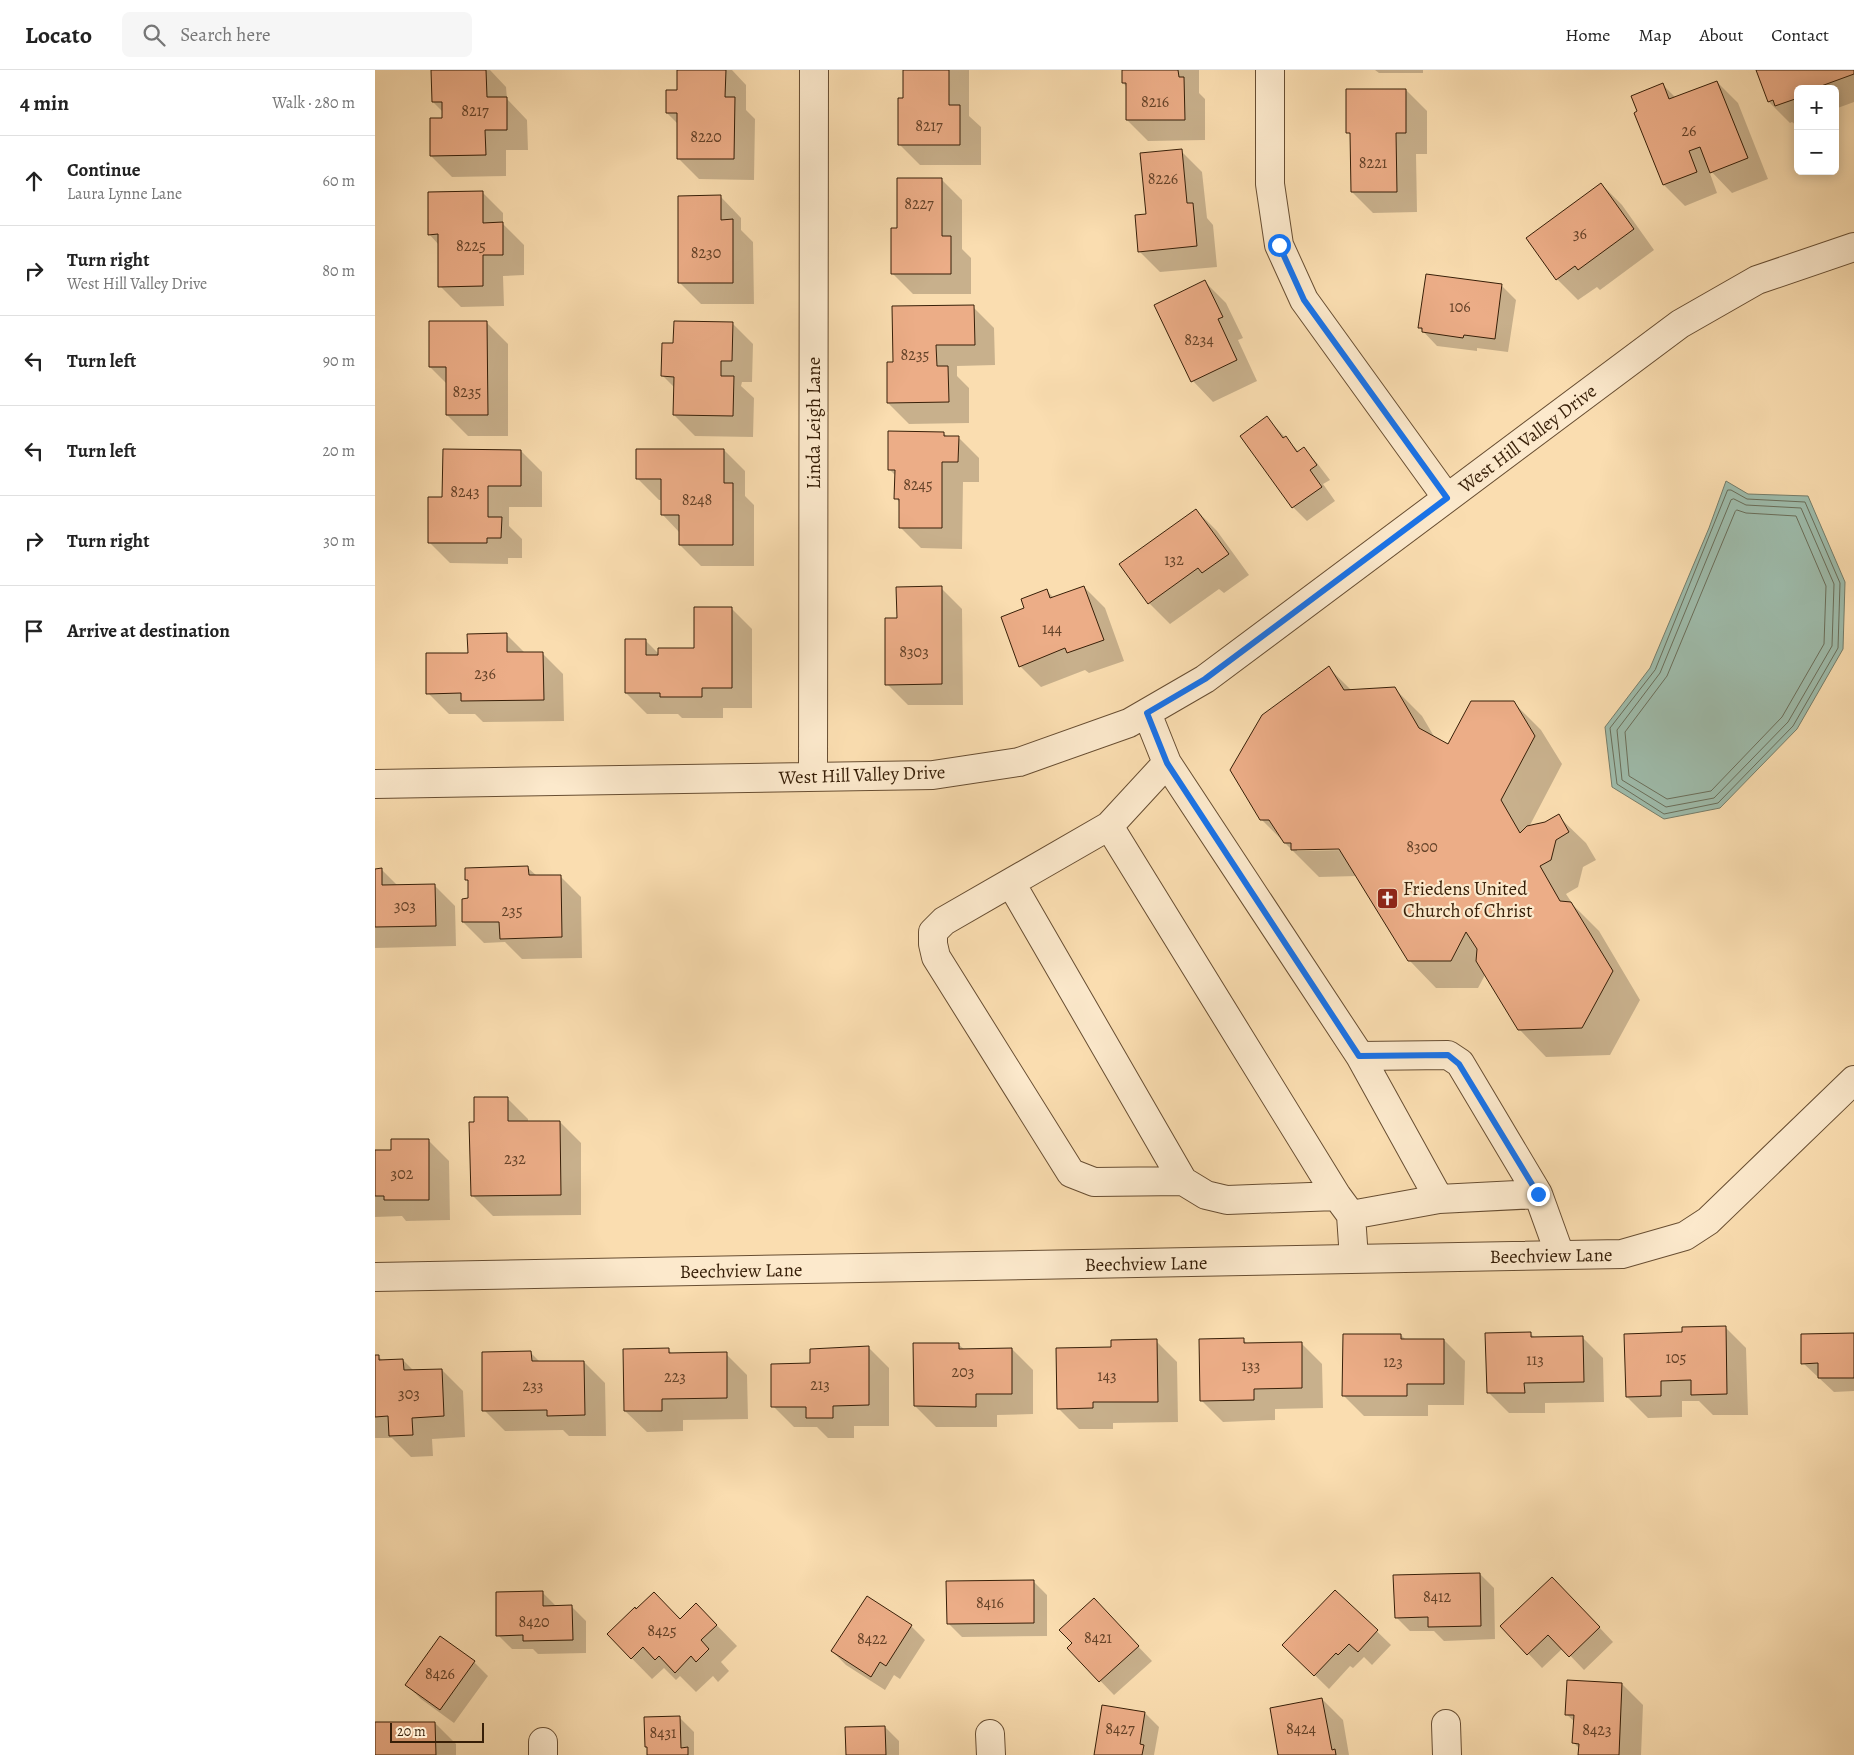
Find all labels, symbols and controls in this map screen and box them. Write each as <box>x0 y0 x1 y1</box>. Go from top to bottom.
search box <box>122 12 472 57</box>
text: Locato <box>25 19 92 51</box>
icon: search <box>140 21 168 49</box>
text: Search here <box>180 22 271 48</box>
text: Home <box>1565 23 1610 47</box>
text: Map <box>1638 23 1671 47</box>
text: About <box>1699 23 1743 47</box>
text: Contact <box>1771 23 1829 47</box>
map controls <box>1794 85 1839 175</box>
button: + <box>1794 85 1839 130</box>
text: 4 min <box>20 89 69 117</box>
house number: 8216 <box>1141 91 1169 113</box>
text: Walk · 280 m <box>272 92 355 114</box>
house number: 8217 <box>461 100 489 122</box>
house number: 8217 <box>915 115 943 137</box>
house number: 26 <box>1682 120 1697 142</box>
house number: 8220 <box>690 126 722 148</box>
button: − <box>1794 130 1839 175</box>
house number: 8221 <box>1359 152 1388 174</box>
text: Continue <box>67 157 141 183</box>
icon: ahead <box>20 167 48 195</box>
house number: 8226 <box>1148 168 1178 190</box>
text: 60 m <box>323 170 355 192</box>
text: Laura Lynne Lane <box>67 183 182 205</box>
house number: 8227 <box>904 193 934 215</box>
house number: 36 <box>1573 223 1587 245</box>
route start <box>1268 234 1291 257</box>
house number: 8225 <box>456 235 486 257</box>
house number: 8230 <box>691 242 721 264</box>
text: Turn right <box>67 247 149 273</box>
icon: right <box>20 257 48 285</box>
text: 80 m <box>322 260 355 282</box>
text: West Hill Valley Drive <box>67 273 207 295</box>
house number: 106 <box>1449 296 1471 318</box>
house number: 8234 <box>1184 329 1214 351</box>
house number: 8235 <box>901 344 930 366</box>
icon: left <box>20 347 48 375</box>
text: Turn left <box>67 348 136 374</box>
text: 90 m <box>323 350 355 372</box>
street label: Linda Leigh Lane <box>801 357 827 489</box>
street label: West Hill Valley Drive <box>1452 378 1602 500</box>
house number: 8235 <box>453 381 482 403</box>
icon: left <box>20 437 48 465</box>
text: Turn left <box>67 438 136 464</box>
text: 20 m <box>322 440 355 462</box>
house number: 8245 <box>903 474 933 496</box>
house number: 8243 <box>450 481 480 503</box>
house number: 8248 <box>682 489 712 511</box>
icon: right <box>20 527 48 555</box>
text: Turn right <box>67 528 149 554</box>
text: 30 m <box>323 530 355 552</box>
house number: 132 <box>1164 549 1184 571</box>
icon: arrive <box>20 617 48 645</box>
text: Arrive at destination <box>67 618 230 644</box>
house number: 144 <box>1042 618 1062 640</box>
house number: 8303 <box>899 641 929 663</box>
house number: 236 <box>474 663 496 685</box>
street label: West Hill Valley Drive <box>777 759 946 791</box>
house number: 8300 <box>1406 836 1438 858</box>
place label: Friedens United Church of Christ <box>1403 876 1532 924</box>
church icon: Friedens United Church of Christ <box>1375 887 1399 911</box>
house number: 303 <box>394 895 416 917</box>
house number: 235 <box>501 900 523 922</box>
house number: 232 <box>504 1148 526 1170</box>
house number: 302 <box>391 1163 414 1185</box>
route end <box>1527 1183 1550 1206</box>
street label: Beechview Lane <box>1489 1242 1613 1270</box>
street label: Beechview Lane <box>1084 1250 1208 1278</box>
street label: Beechview Lane <box>679 1257 803 1285</box>
house number: 105 <box>1666 1347 1687 1369</box>
house number: 113 <box>1526 1349 1544 1371</box>
house number: 123 <box>1383 1351 1403 1373</box>
house number: 133 <box>1242 1355 1260 1377</box>
house number: 203 <box>952 1361 974 1383</box>
house number: 143 <box>1097 1365 1117 1387</box>
house number: 223 <box>664 1366 686 1388</box>
house number: 213 <box>810 1374 830 1396</box>
house number: 233 <box>523 1375 543 1397</box>
house number: 303 <box>398 1383 420 1405</box>
house number: 8412 <box>1423 1586 1451 1608</box>
house number: 8416 <box>976 1592 1004 1614</box>
house number: 8420 <box>518 1611 550 1633</box>
house number: 8425 <box>647 1620 677 1642</box>
house number: 8421 <box>1084 1627 1113 1649</box>
house number: 8422 <box>857 1628 887 1650</box>
house number: 8426 <box>425 1663 455 1685</box>
house number: 8427 <box>1105 1718 1135 1740</box>
house number: 8424 <box>1286 1718 1316 1740</box>
house number: 8423 <box>1582 1719 1612 1741</box>
scale bar <box>390 1720 484 1743</box>
text: 20 m <box>397 1722 426 1741</box>
house number: 8431 <box>649 1722 677 1744</box>

